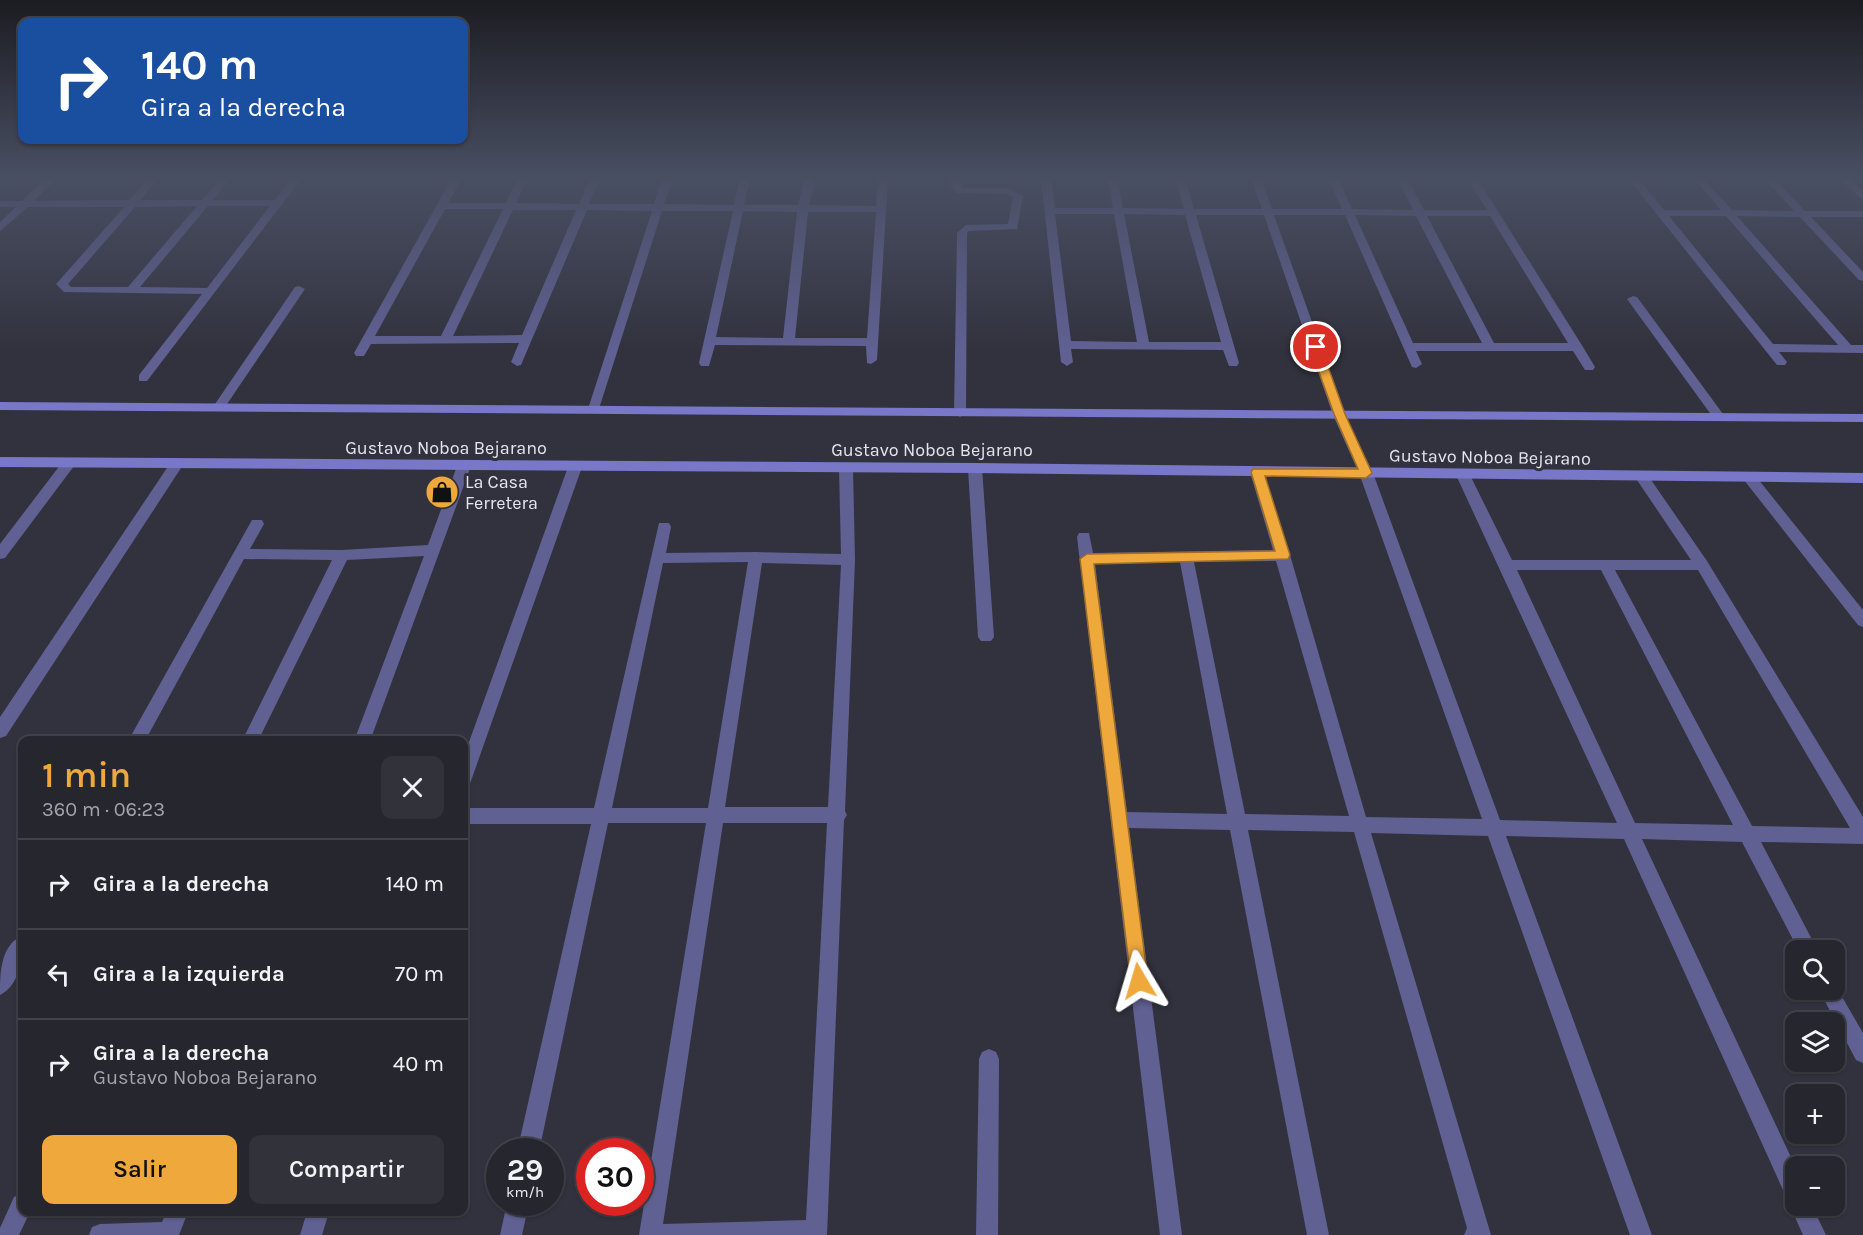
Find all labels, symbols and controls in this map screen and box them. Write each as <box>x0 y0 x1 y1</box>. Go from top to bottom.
text: 140 m <box>141 40 258 90</box>
icon: right <box>42 42 120 120</box>
text: Gira a la derecha <box>141 91 346 123</box>
pin <box>1290 321 1341 372</box>
icon: arrive <box>1299 330 1332 363</box>
street label: Gustavo Noboa Bejarano <box>345 437 547 459</box>
street label: Gustavo Noboa Bejarano <box>831 439 1033 461</box>
street label: Gustavo Noboa Bejarano <box>1389 444 1591 470</box>
place label: La Casa Ferretera <box>465 471 538 514</box>
shop icon: La Casa Ferretera <box>424 474 460 510</box>
text: 1 min <box>42 754 131 796</box>
button: close <box>381 756 444 819</box>
text: 360 m · 06:23 <box>42 798 165 821</box>
icon: right <box>42 868 75 901</box>
text: Gira a la derecha <box>93 871 269 897</box>
text: 140 m <box>386 871 444 897</box>
map controls <box>1785 940 1845 1216</box>
button: search <box>1785 940 1845 1000</box>
position arrow <box>1107 949 1171 1013</box>
icon: left <box>42 958 75 991</box>
text: Gira a la izquierda <box>93 961 285 987</box>
text: 70 m <box>395 961 444 987</box>
button: layers <box>1785 1012 1845 1072</box>
text: Gira a la derecha <box>93 1040 269 1066</box>
icon: right <box>42 1048 75 1081</box>
text: 40 m <box>393 1051 444 1077</box>
text: Gustavo Noboa Bejarano <box>93 1066 317 1089</box>
button: + <box>1785 1084 1845 1144</box>
button: Salir <box>42 1135 237 1204</box>
button: Compartir <box>249 1135 444 1204</box>
speed limit sign: 30 <box>576 1138 654 1216</box>
text: 29 <box>507 1152 543 1188</box>
button: − <box>1785 1156 1845 1216</box>
text: km/h <box>506 1183 544 1201</box>

